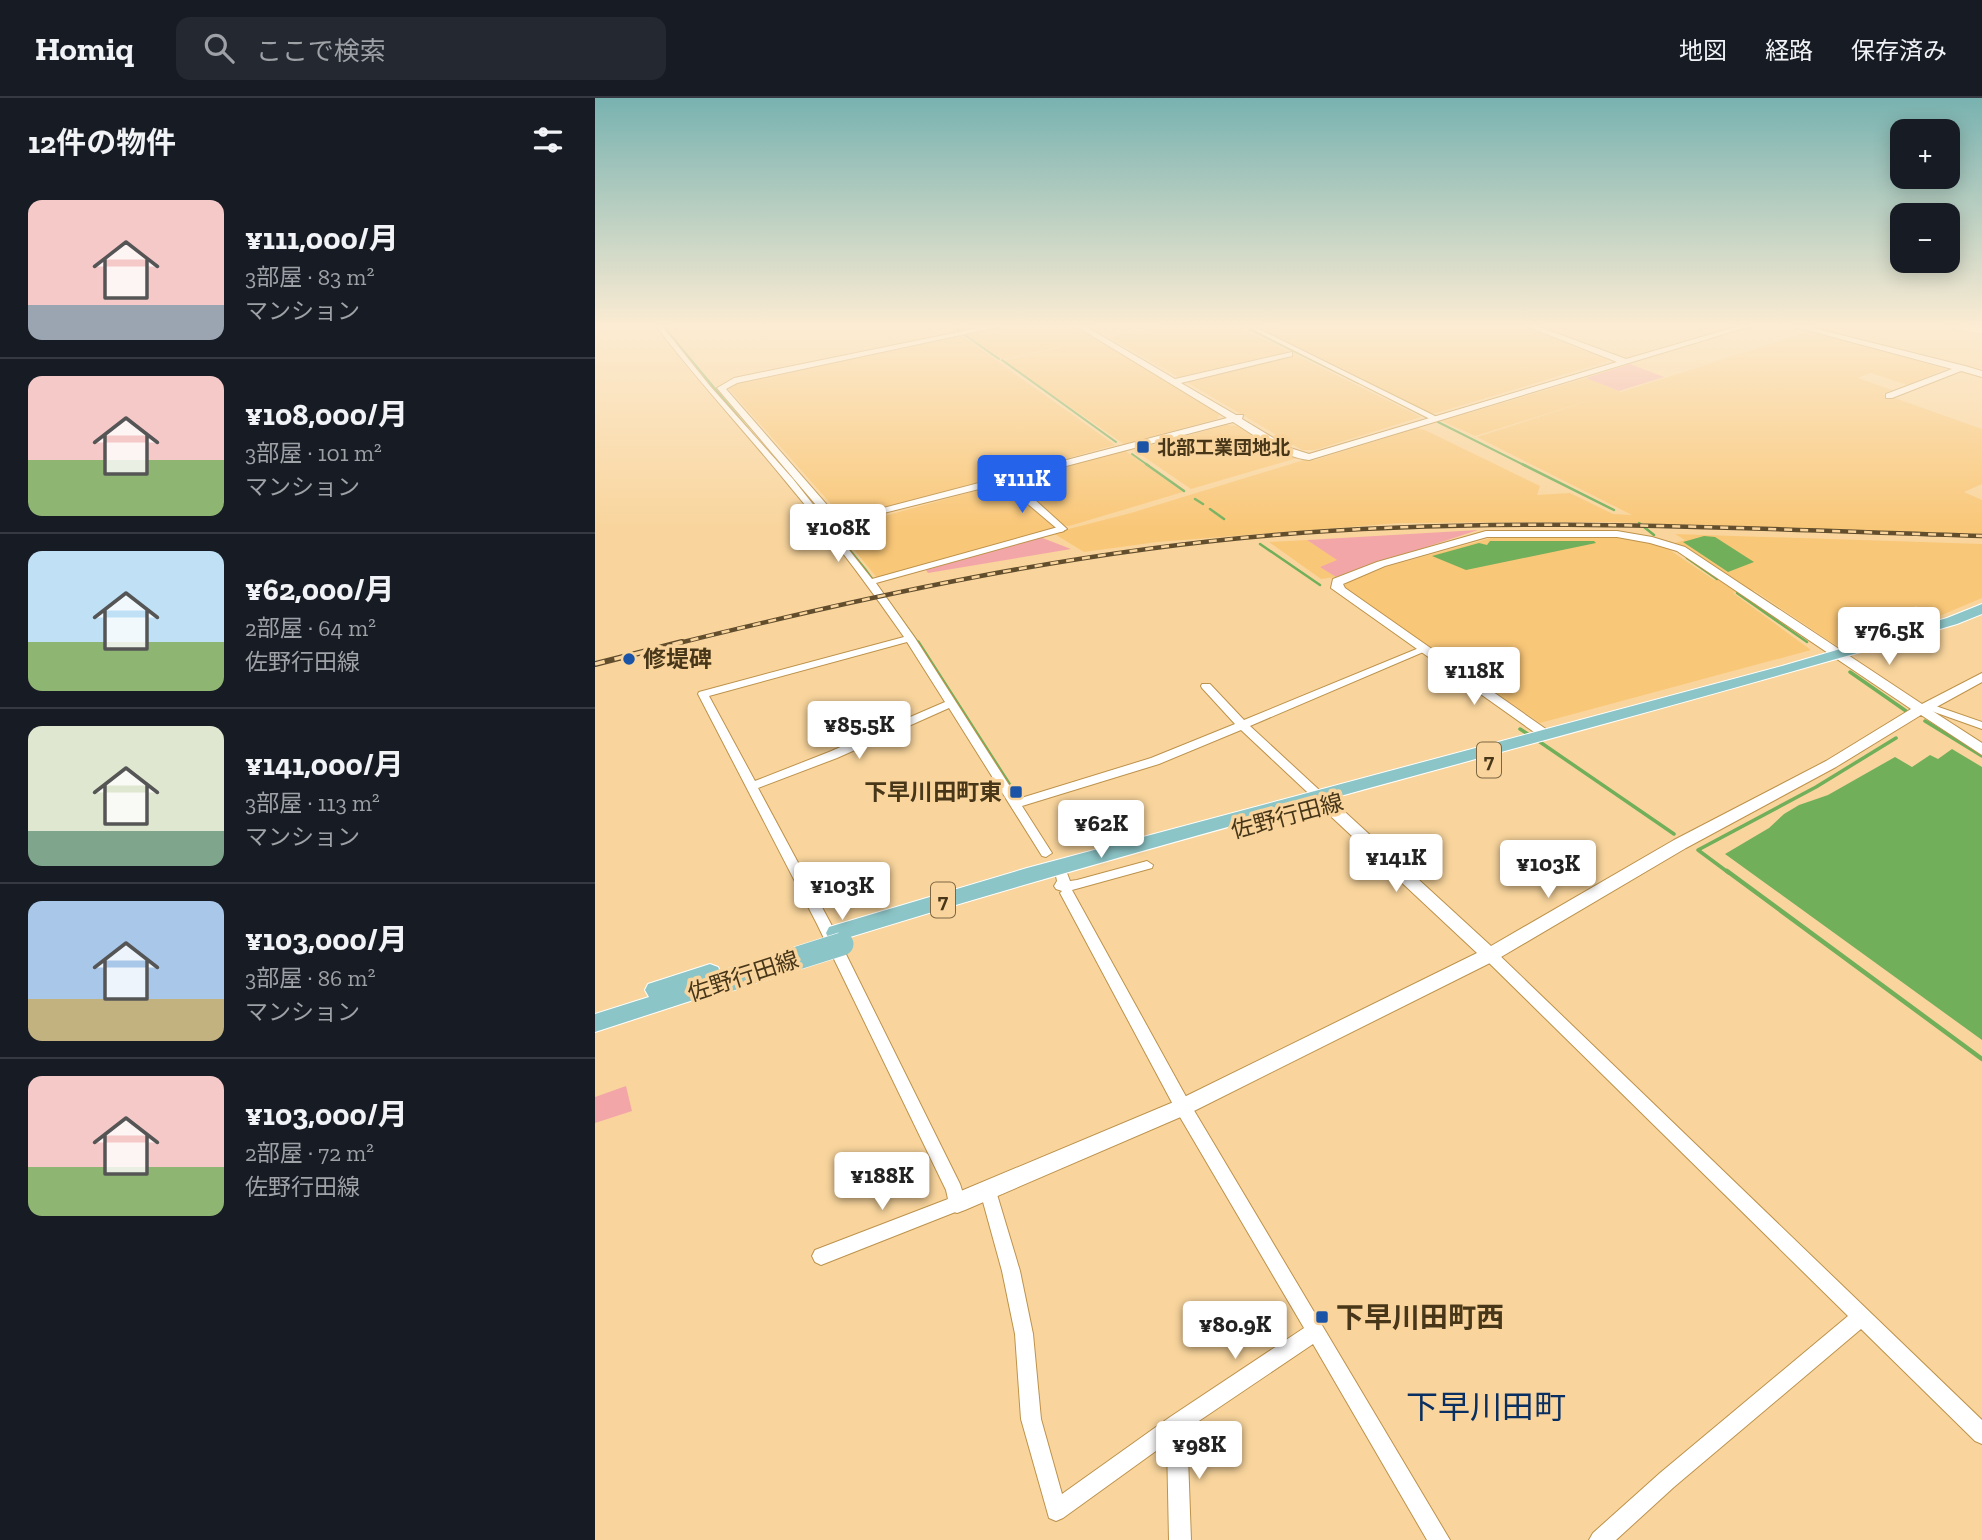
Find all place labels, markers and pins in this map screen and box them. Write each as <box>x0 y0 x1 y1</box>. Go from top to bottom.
place label: 北部工業団地北 <box>1157 436 1290 459</box>
marker: 北部工業団地北 <box>1135 439 1151 455</box>
pin: ¥111K <box>973 456 1071 515</box>
pin: ¥108K <box>789 504 887 564</box>
pin: ¥76.5K <box>1832 608 1946 667</box>
place label: 修堤碑 <box>643 645 712 673</box>
pin: ¥118K <box>1425 648 1523 707</box>
marker: 修堤碑 <box>621 651 637 667</box>
pin: ¥85.5K <box>802 702 916 761</box>
place label: 下早川田町東 <box>864 778 1002 806</box>
marker: 下早川田町東 <box>1008 784 1024 800</box>
pin: ¥62K <box>1060 800 1142 860</box>
pin: ¥141K <box>1347 834 1445 894</box>
pin: ¥103K <box>1499 840 1597 900</box>
pin: ¥103K <box>793 862 891 922</box>
pin: ¥188K <box>833 1152 931 1212</box>
place label: 下早川田町西 <box>1336 1301 1504 1334</box>
pin: ¥80.9K <box>1178 1302 1292 1361</box>
marker: 下早川田町西 <box>1314 1309 1330 1325</box>
pin: ¥98K <box>1158 1422 1240 1481</box>

